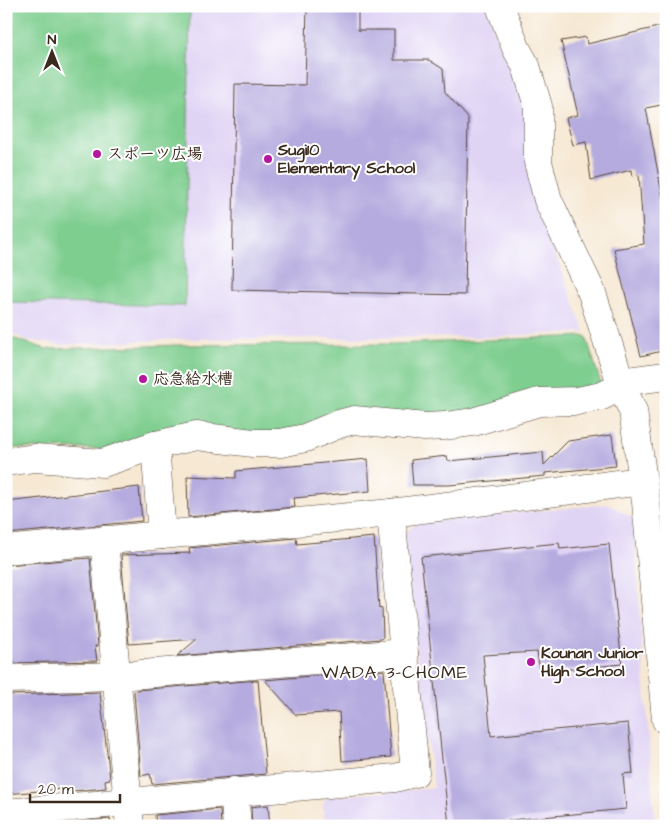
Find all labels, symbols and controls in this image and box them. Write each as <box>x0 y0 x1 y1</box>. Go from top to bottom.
north arrow <box>28 28 78 78</box>
text: N <box>48 30 57 50</box>
place label: Sugi10 Elementary School <box>277 139 416 180</box>
place label: スポーツ広場 <box>107 143 203 165</box>
marker: スポーツ広場 <box>91 148 103 160</box>
marker: Sugi10 Elementary School <box>262 153 274 165</box>
place label: 応急給水槽 <box>153 368 233 390</box>
marker: 応急給水槽 <box>137 373 149 385</box>
place label: Kounan Junior High School <box>541 642 643 684</box>
marker: Kounan Junior High School <box>525 656 537 668</box>
district label: WADA 3-CHOME <box>322 660 468 685</box>
scale bar <box>30 772 120 804</box>
text: 20 m <box>38 779 74 800</box>

